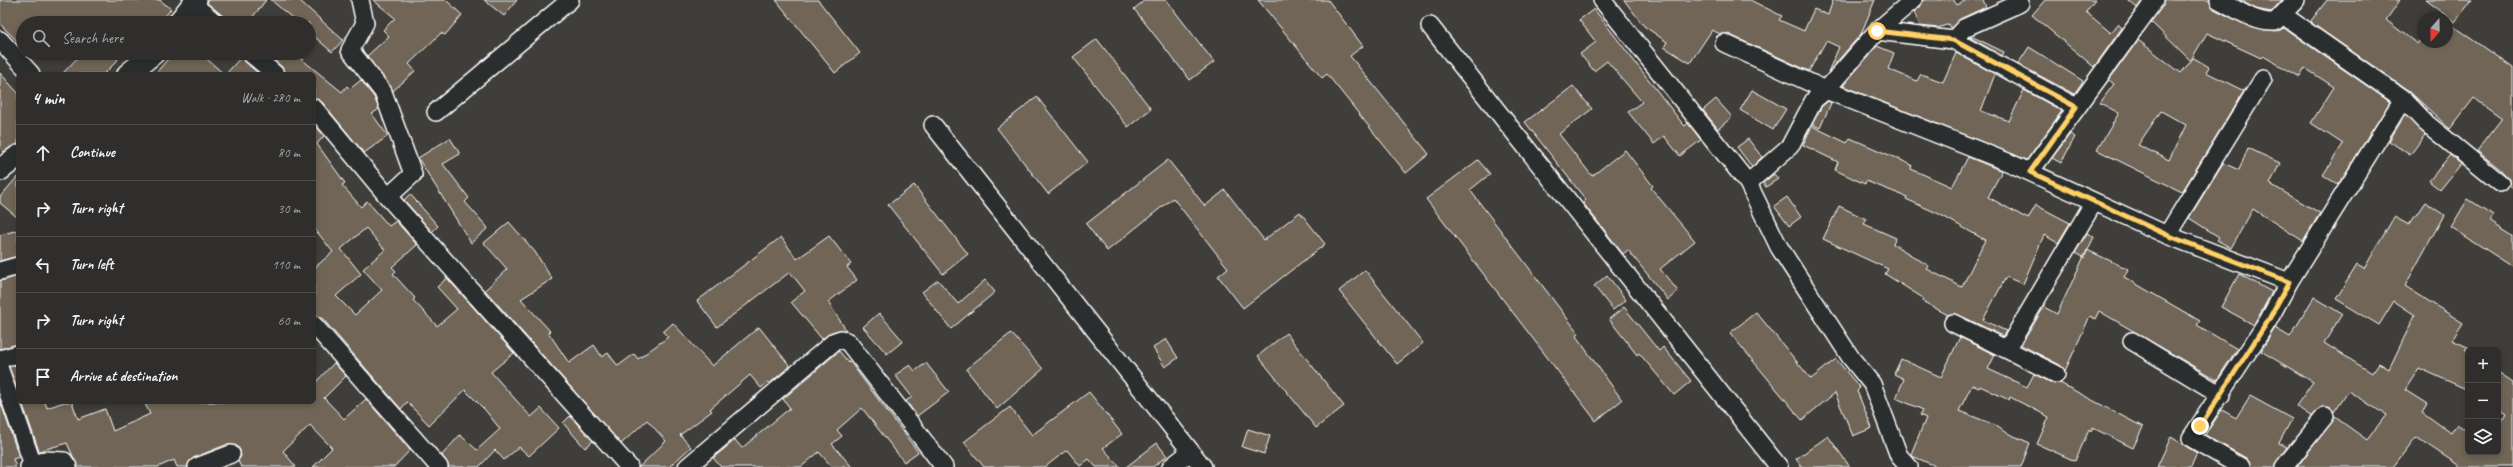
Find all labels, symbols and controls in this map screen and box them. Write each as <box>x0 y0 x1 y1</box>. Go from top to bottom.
north arrow <box>2417 12 2453 48</box>
search box <box>16 16 316 60</box>
route start <box>1868 22 1886 40</box>
icon: search <box>30 27 52 49</box>
text: Search here <box>62 29 123 48</box>
text: 4 min <box>32 88 65 109</box>
text: Walk · 280 m <box>241 90 300 106</box>
icon: ahead <box>32 142 54 164</box>
text: Continue <box>70 143 115 162</box>
text: 80 m <box>278 145 300 161</box>
icon: right <box>32 198 54 220</box>
text: Turn right <box>70 199 123 218</box>
text: 30 m <box>278 201 300 217</box>
icon: left <box>32 254 54 276</box>
text: Turn left <box>70 255 113 274</box>
text: 110 m <box>272 257 300 273</box>
icon: right <box>32 310 54 332</box>
text: Turn right <box>70 311 123 330</box>
text: 60 m <box>278 313 300 329</box>
map controls <box>2465 347 2501 455</box>
button: + <box>2465 347 2501 383</box>
icon: arrive <box>32 366 54 388</box>
text: Arrive at destination <box>70 367 177 386</box>
button: − <box>2465 383 2501 419</box>
route end <box>2191 417 2209 435</box>
button: layers <box>2465 419 2501 455</box>

